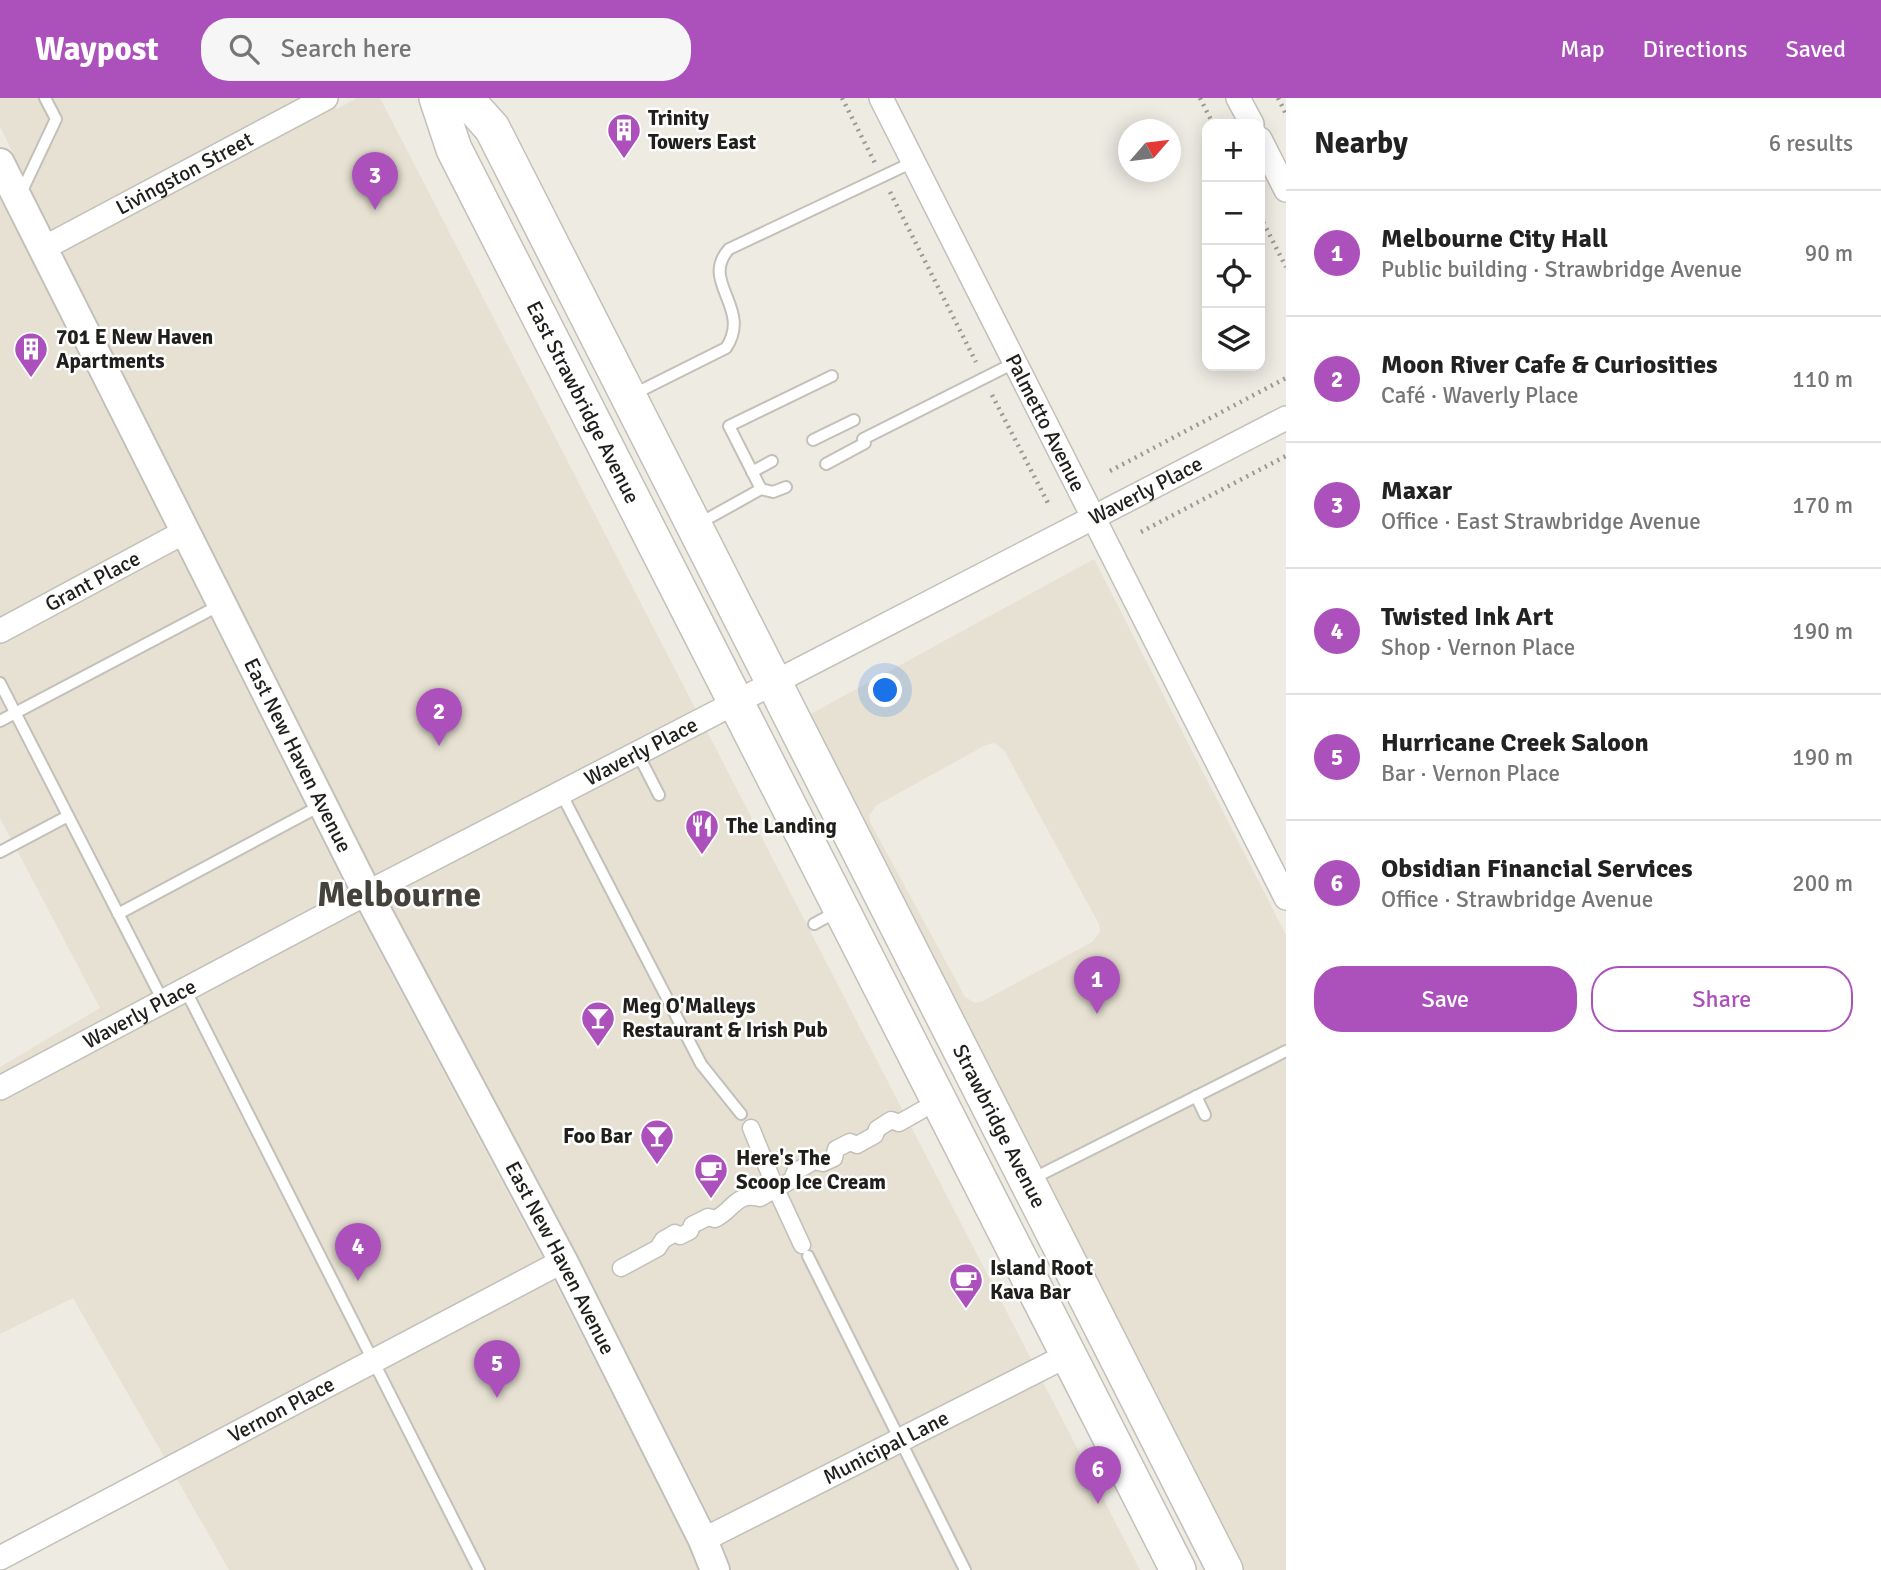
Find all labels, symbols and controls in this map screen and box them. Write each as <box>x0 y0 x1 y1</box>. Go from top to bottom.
search box <box>201 18 691 81</box>
text: Waypost <box>35 29 159 70</box>
icon: search <box>225 30 263 68</box>
text: Search here <box>281 33 412 65</box>
text: Map <box>1560 34 1605 64</box>
text: Directions <box>1643 34 1748 64</box>
text: Saved <box>1786 34 1846 64</box>
place label: Trinity Towers East <box>648 105 756 155</box>
building icon: Trinity Towers East <box>605 111 643 160</box>
north arrow <box>1118 119 1181 182</box>
map controls <box>1202 119 1265 371</box>
button: + <box>1202 119 1265 182</box>
text: Nearby <box>1314 125 1408 162</box>
street label: Livingston Street <box>111 126 257 220</box>
text: 6 results <box>1769 129 1853 158</box>
pin: 3 <box>352 152 398 210</box>
button: − <box>1202 182 1265 245</box>
text: Melbourne City Hall <box>1381 223 1608 255</box>
text: 1 <box>1331 239 1343 268</box>
text: 90 m <box>1805 239 1853 268</box>
button: locate <box>1202 245 1265 308</box>
text: Public building · Strawbridge Avenue <box>1381 255 1742 284</box>
street label: East Strawbridge Avenue <box>521 297 645 508</box>
button: layers <box>1202 308 1265 371</box>
place label: 701 E New Haven Apartments <box>56 324 213 374</box>
building icon: 701 E New Haven Apartments <box>12 330 50 379</box>
street label: Palmetto Avenue <box>1000 349 1091 496</box>
text: Moon River Cafe & Curiosities <box>1381 349 1718 381</box>
text: 2 <box>1331 365 1343 394</box>
text: 110 m <box>1792 365 1853 394</box>
text: Café · Waverly Place <box>1381 381 1579 410</box>
street label: Waverly Place <box>1084 450 1207 531</box>
text: Maxar <box>1381 475 1452 507</box>
text: 3 <box>1331 491 1343 520</box>
text: 170 m <box>1792 491 1853 520</box>
text: Office · East Strawbridge Avenue <box>1381 507 1701 536</box>
street label: Grant Place <box>40 545 145 617</box>
text: Twisted Ink Art <box>1381 601 1553 633</box>
text: 4 <box>1331 617 1343 646</box>
text: 190 m <box>1792 617 1853 646</box>
text: Shop · Vernon Place <box>1381 633 1575 662</box>
street label: East New Haven Avenue <box>238 654 357 857</box>
your location <box>868 673 902 707</box>
pin: 2 <box>416 688 462 746</box>
street label: Waverly Place <box>580 711 702 791</box>
text: Hurricane Creek Saloon <box>1381 727 1649 759</box>
text: 5 <box>1331 743 1343 772</box>
text: 190 m <box>1792 743 1853 772</box>
text: Bar · Vernon Place <box>1381 759 1560 788</box>
restaurant icon: The Landing <box>683 807 721 856</box>
place label: The Landing <box>726 813 837 839</box>
text: Obsidian Financial Services <box>1381 853 1693 885</box>
text: 6 <box>1331 869 1343 898</box>
text: 200 m <box>1792 869 1853 898</box>
district label: Melbourne <box>317 873 481 916</box>
text: Office · Strawbridge Avenue <box>1381 885 1653 914</box>
pin: 1 <box>1074 956 1120 1014</box>
button: Save <box>1314 966 1577 1032</box>
button: Share <box>1591 966 1853 1032</box>
street label: Waverly Place <box>79 973 201 1055</box>
place label: Meg O'Malleys Restaurant & Irish Pub <box>622 993 828 1043</box>
bar icon: Meg O'Malleys Restaurant & Irish Pub <box>579 999 617 1048</box>
street label: Strawbridge Avenue <box>947 1040 1052 1212</box>
bar icon: Foo Bar <box>638 1117 676 1166</box>
place label: Foo Bar <box>563 1123 633 1149</box>
place label: Here's The Scoop Ice Cream <box>736 1145 886 1195</box>
cafe icon: Here's The Scoop Ice Cream <box>692 1151 730 1200</box>
street label: East New Haven Avenue <box>499 1157 621 1359</box>
pin: 4 <box>335 1223 381 1281</box>
place label: Island Root Kava Bar <box>990 1255 1093 1305</box>
cafe icon: Island Root Kava Bar <box>947 1261 985 1310</box>
pin: 5 <box>474 1340 520 1398</box>
street label: Vernon Place <box>224 1371 339 1448</box>
street label: Municipal Lane <box>819 1405 953 1490</box>
pin: 6 <box>1075 1446 1121 1504</box>

